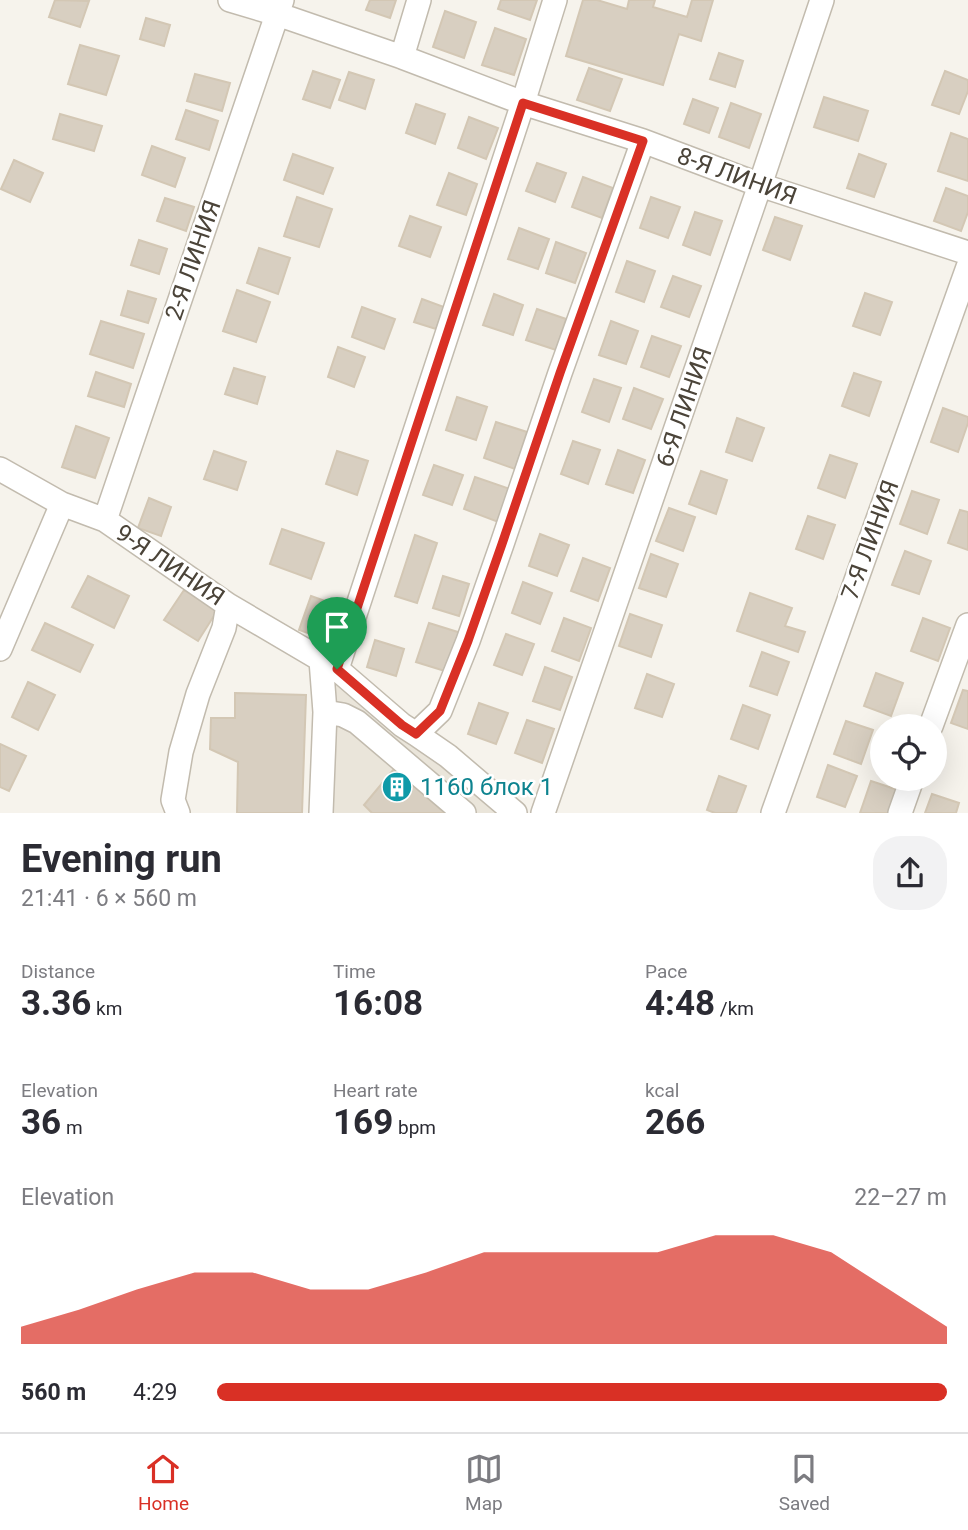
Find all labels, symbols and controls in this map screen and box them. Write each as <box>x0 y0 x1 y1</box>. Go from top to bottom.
street label: 8-Я ЛИНИЯ <box>673 141 801 211</box>
street label: 2-Я ЛИНИЯ <box>159 196 227 324</box>
street label: 6-Я ЛИНИЯ <box>650 343 718 471</box>
street label: 7-Я ЛИНИЯ <box>835 476 905 604</box>
street label: 9-Я ЛИНИЯ <box>110 518 230 612</box>
pin <box>307 597 367 669</box>
icon: arrive <box>318 608 356 646</box>
map controls <box>870 714 947 791</box>
button: locate <box>870 714 947 791</box>
building icon: 1160 блок 1 <box>380 770 414 804</box>
place label: 1160 блок 1 <box>420 773 553 801</box>
button: share <box>873 836 947 910</box>
text: Evening run <box>21 837 222 881</box>
text: 21:41 · 6 × 560 m <box>21 885 197 912</box>
text: Distance <box>21 960 95 983</box>
text: Time <box>333 960 376 983</box>
text: Pace <box>645 960 687 983</box>
text: 3.36 <box>21 983 91 1024</box>
text: 16:08 <box>333 983 423 1024</box>
text: 4:48 <box>645 983 715 1024</box>
text: km <box>91 997 122 1020</box>
text: /km <box>715 997 754 1020</box>
text: Elevation <box>21 1079 98 1102</box>
text: Heart rate <box>333 1079 418 1102</box>
text: kcal <box>645 1079 679 1102</box>
text: 36 <box>21 1102 61 1143</box>
text: 169 <box>333 1102 393 1143</box>
text: 266 <box>645 1102 705 1143</box>
text: m <box>61 1116 83 1139</box>
text: bpm <box>393 1116 436 1139</box>
text: Elevation <box>21 1184 114 1211</box>
text: 22–27 m <box>854 1184 947 1211</box>
text: 560 m <box>21 1379 86 1406</box>
text: 4:29 <box>133 1379 177 1406</box>
tab: Home <box>138 1450 189 1515</box>
tab: Map <box>465 1450 503 1515</box>
tab: Saved <box>779 1450 830 1515</box>

